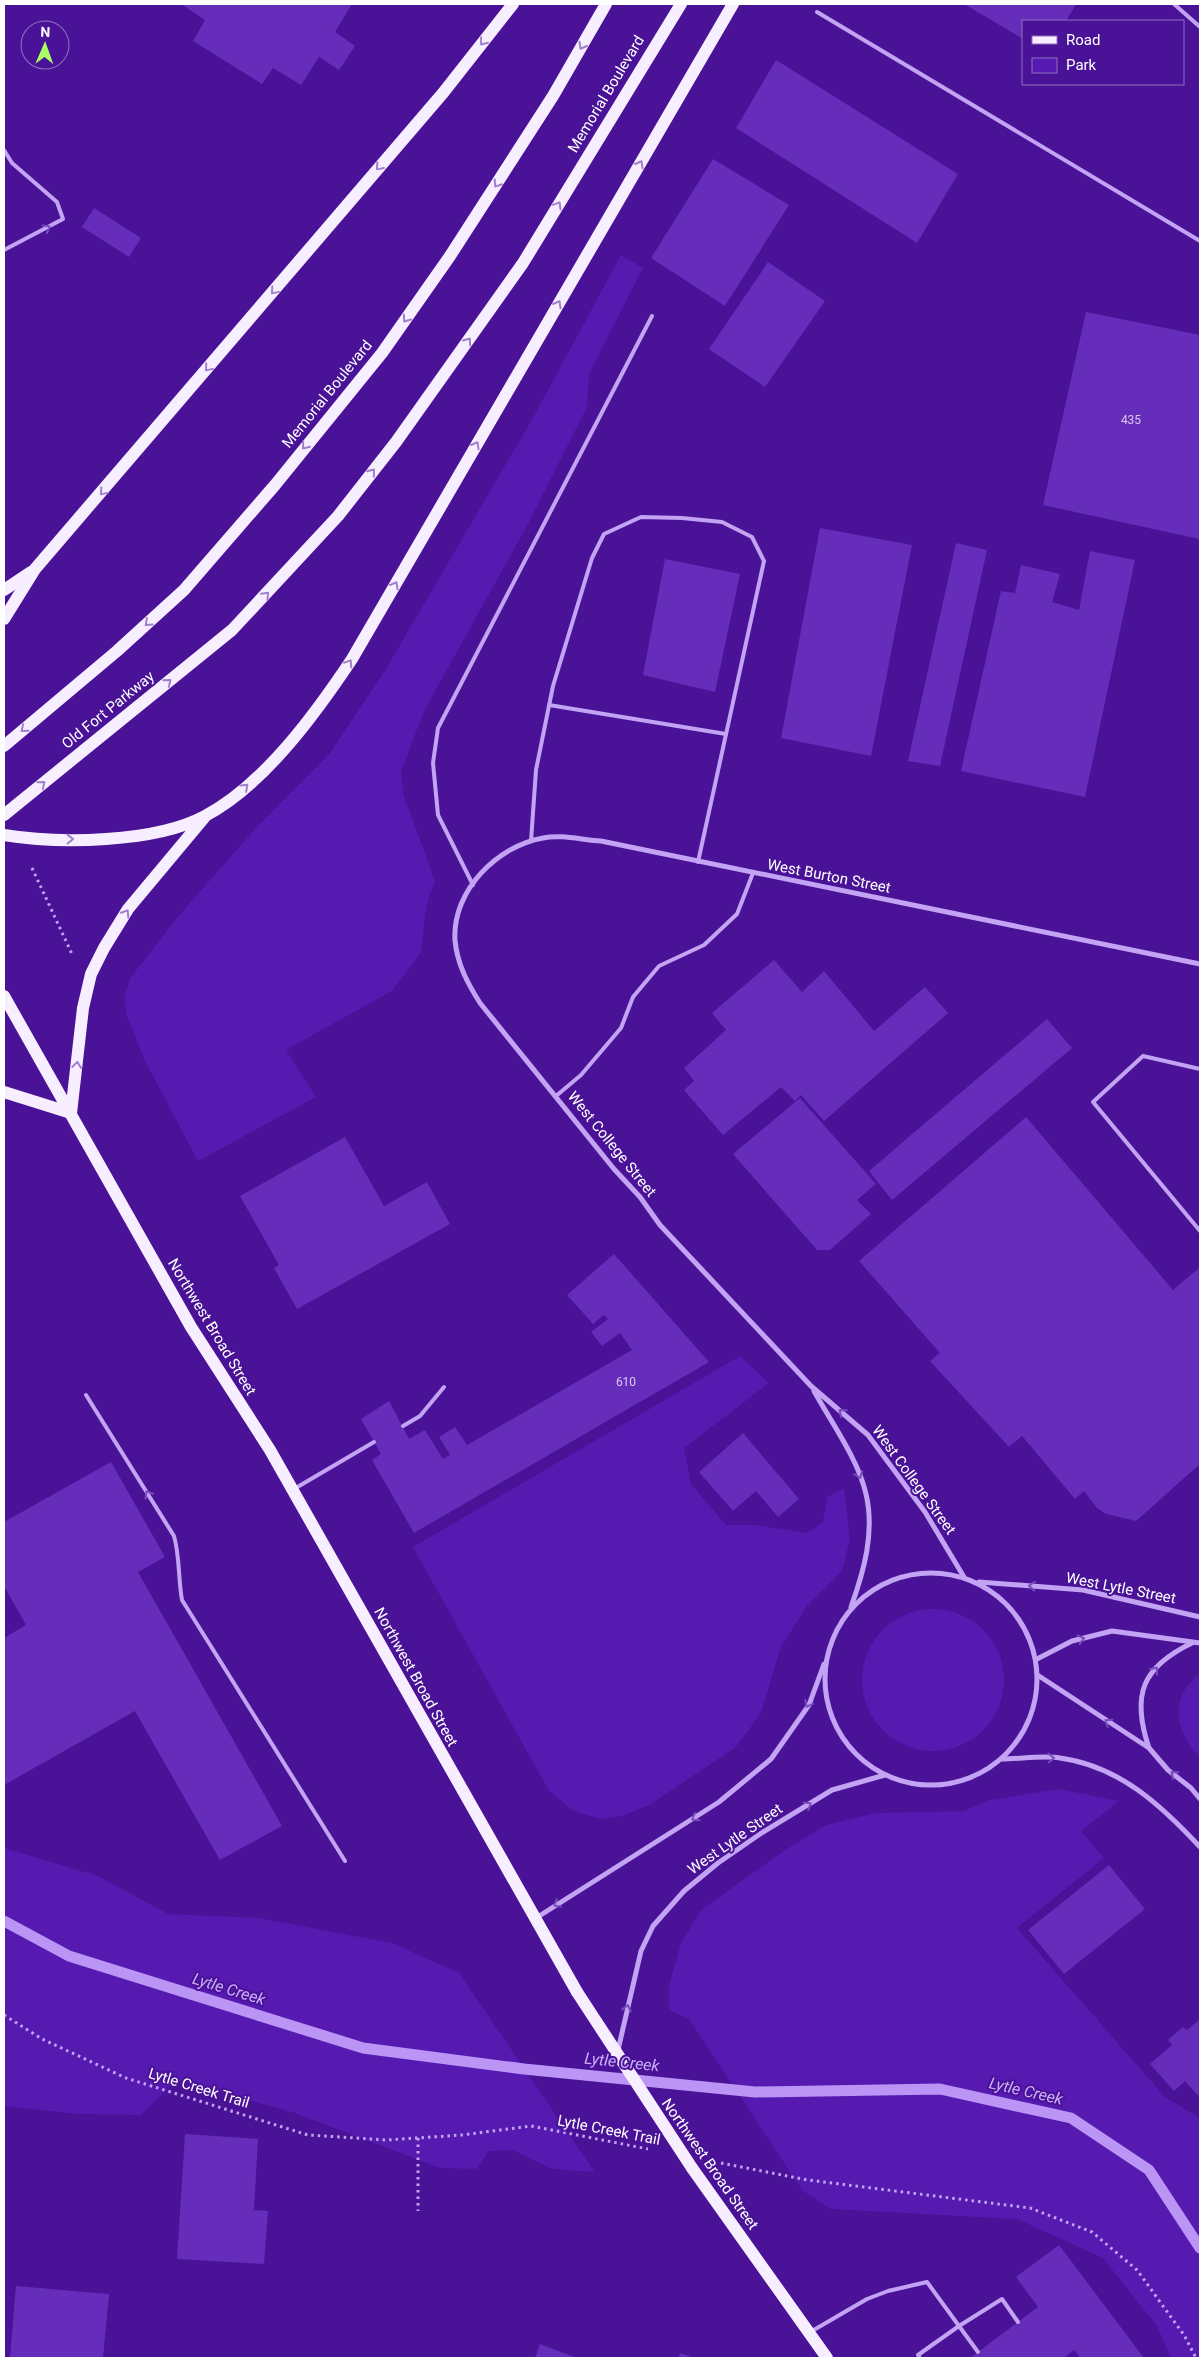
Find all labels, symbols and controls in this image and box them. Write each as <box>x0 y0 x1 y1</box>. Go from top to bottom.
north arrow <box>20 20 70 70</box>
legend <box>1022 20 1184 85</box>
text: N <box>40 24 51 40</box>
text: Road <box>1066 31 1100 49</box>
street label: Memorial Boulevard <box>564 32 648 156</box>
one-way arrow <box>480 36 489 46</box>
one-way arrow <box>578 41 588 50</box>
text: Park <box>1066 56 1097 74</box>
one-way arrow <box>633 160 643 169</box>
one-way arrow <box>376 162 385 171</box>
one-way arrow <box>493 179 503 188</box>
one-way arrow <box>551 202 561 211</box>
one-way arrow <box>42 224 51 234</box>
one-way arrow <box>271 285 280 294</box>
one-way arrow <box>552 301 562 310</box>
one-way arrow <box>403 313 412 323</box>
street label: Memorial Boulevard <box>278 336 376 452</box>
one-way arrow <box>462 337 471 347</box>
one-way arrow <box>205 362 214 371</box>
house number: 435 <box>1121 413 1141 427</box>
one-way arrow <box>302 441 311 450</box>
one-way arrow <box>470 441 480 450</box>
one-way arrow <box>366 468 375 478</box>
one-way arrow <box>99 486 108 495</box>
one-way arrow <box>388 582 398 591</box>
one-way arrow <box>260 591 269 600</box>
one-way arrow <box>144 617 153 626</box>
one-way arrow <box>343 659 352 668</box>
street label: Old Fort Parkway <box>58 667 158 753</box>
one-way arrow <box>162 679 171 687</box>
one-way arrow <box>21 724 30 733</box>
one-way arrow <box>36 780 45 789</box>
one-way arrow <box>239 784 248 793</box>
one-way arrow <box>66 834 74 844</box>
street label: West Burton Street <box>766 855 892 897</box>
one-way arrow <box>120 909 130 918</box>
one-way arrow <box>71 1060 82 1068</box>
street label: West College Street <box>564 1088 660 1200</box>
street label: Northwest Broad Street <box>164 1255 260 1399</box>
house number: 610 <box>616 1375 636 1389</box>
one-way arrow <box>838 1409 847 1418</box>
street label: West College Street <box>868 1422 960 1538</box>
one-way arrow <box>853 1470 863 1479</box>
one-way arrow <box>145 1491 155 1500</box>
street label: West Lytle Street <box>1065 1569 1177 1607</box>
one-way arrow <box>1028 1581 1036 1592</box>
street label: Northwest Broad Street <box>370 1604 462 1750</box>
one-way arrow <box>1077 1634 1086 1645</box>
one-way arrow <box>1149 1666 1158 1675</box>
one-way arrow <box>804 1699 814 1708</box>
one-way arrow <box>1104 1719 1113 1728</box>
one-way arrow <box>1048 1753 1055 1763</box>
one-way arrow <box>1171 1772 1180 1780</box>
street label: West Lytle Street <box>684 1800 786 1878</box>
one-way arrow <box>803 1801 812 1811</box>
one-way arrow <box>691 1811 700 1821</box>
one-way arrow <box>554 1898 563 1908</box>
water label: Lytle Creek <box>190 1969 269 2009</box>
one-way arrow <box>621 2003 631 2012</box>
water label: Lytle Creek <box>584 2049 662 2075</box>
street label: Lytle Creek Trail <box>146 2064 252 2112</box>
water label: Lytle Creek <box>987 2073 1066 2109</box>
street label: Northwest Broad Street <box>658 2095 762 2233</box>
street label: Lytle Creek Trail <box>556 2111 662 2149</box>

